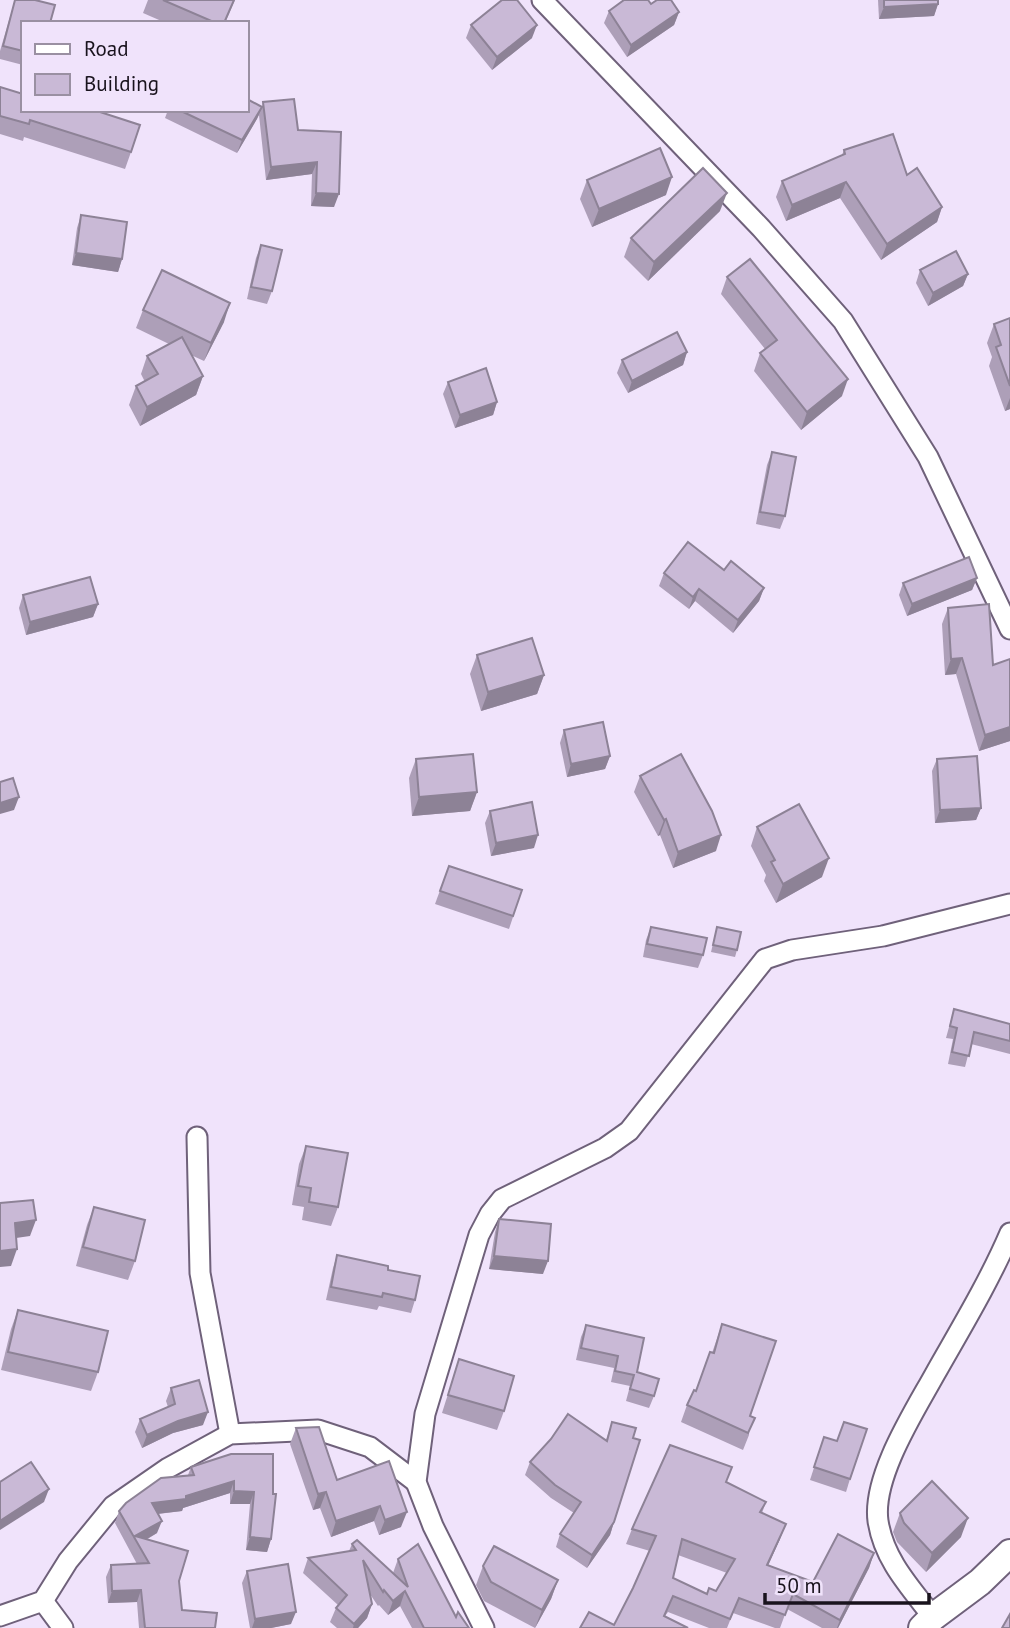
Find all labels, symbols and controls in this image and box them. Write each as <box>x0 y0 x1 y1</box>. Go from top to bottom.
legend <box>21 21 248 112</box>
text: Road <box>84 35 128 62</box>
text: Building <box>84 70 159 97</box>
scale bar <box>765 1562 930 1606</box>
text: 50 m <box>776 1572 822 1599</box>

